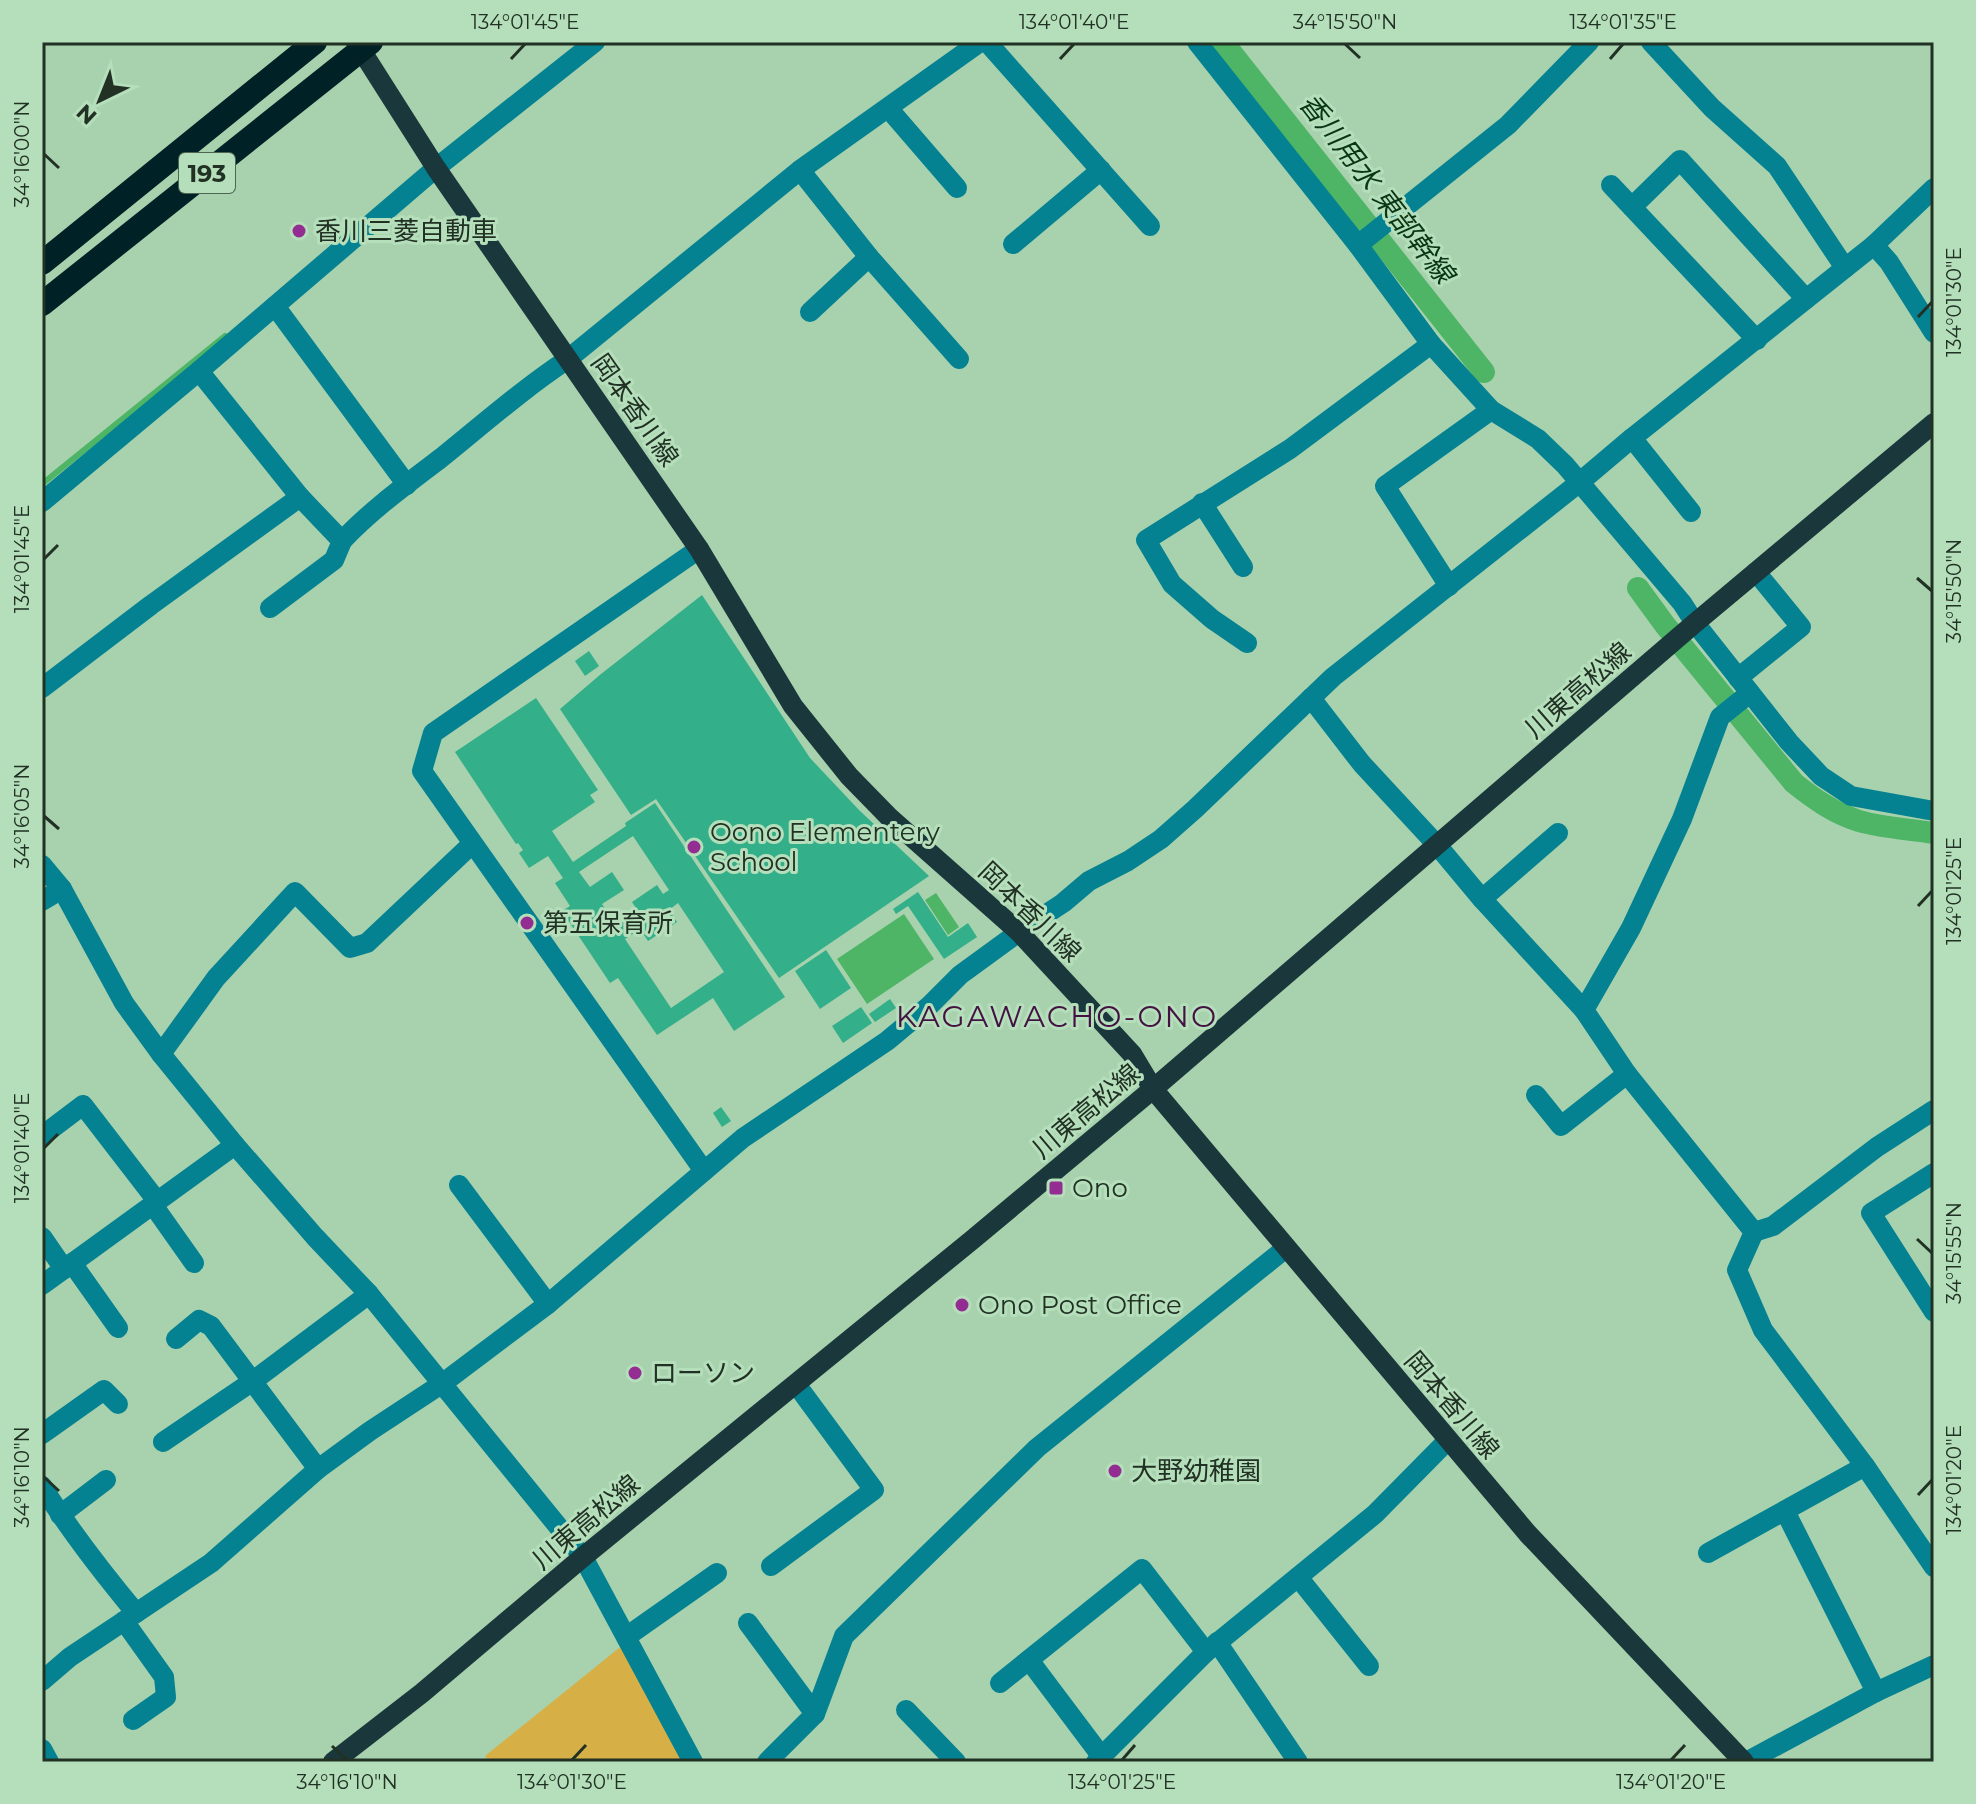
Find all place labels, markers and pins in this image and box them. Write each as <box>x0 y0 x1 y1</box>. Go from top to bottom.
place label: 香川三菱自動車 <box>315 215 497 247</box>
marker: 香川三菱自動車 <box>290 222 308 240</box>
place label: Oono Elementery School <box>710 816 941 878</box>
marker: Oono Elementery School <box>685 838 703 856</box>
place label: 第五保育所 <box>543 907 673 939</box>
marker: 第五保育所 <box>518 914 536 932</box>
place label: Ono <box>1072 1172 1128 1204</box>
marker: Ono <box>1047 1179 1065 1197</box>
place label: Ono Post Office <box>978 1289 1182 1321</box>
marker: Ono Post Office <box>953 1296 971 1314</box>
place label: ローソン <box>651 1357 755 1389</box>
marker: ローソン <box>626 1364 644 1382</box>
place label: 大野幼稚園 <box>1131 1455 1261 1487</box>
marker: 大野幼稚園 <box>1106 1462 1124 1480</box>

